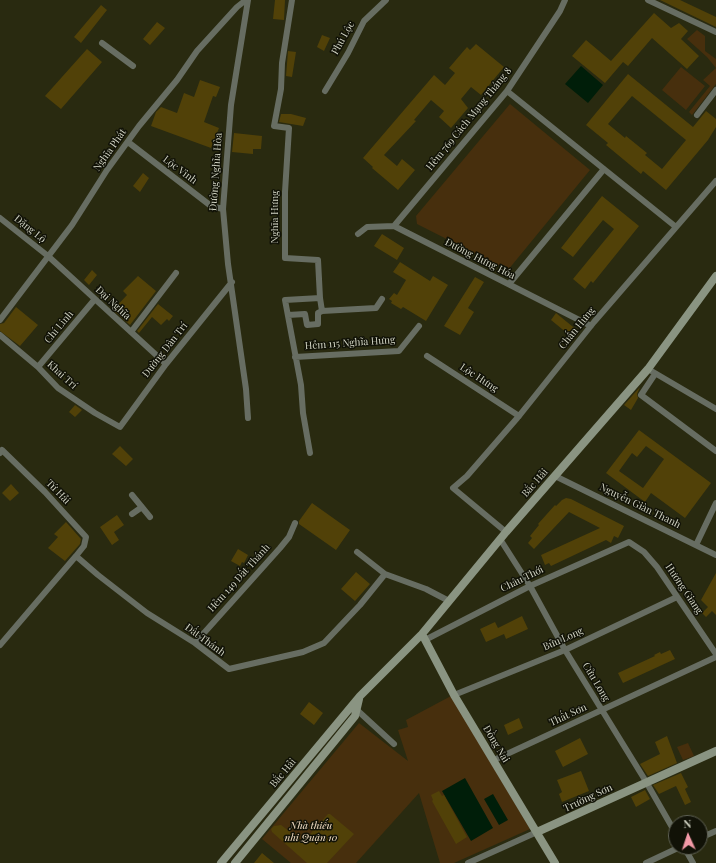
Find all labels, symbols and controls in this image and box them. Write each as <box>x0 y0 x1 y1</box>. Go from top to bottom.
street label: Phú Lộc <box>329 19 357 57</box>
street label: Hẻm 769 Cách Mạng Tháng 8 <box>424 65 514 173</box>
street label: Nghĩa Phát <box>91 127 129 173</box>
street label: Đường Nghĩa Hòa <box>207 132 225 212</box>
street label: Lộc Vinh <box>161 153 199 187</box>
street label: Nghĩa Hưng <box>269 191 281 243</box>
street label: Đặng Lộ <box>12 213 48 245</box>
street label: Đường Hưng Hóa <box>443 236 517 282</box>
street label: Đại Nghĩa <box>93 284 133 322</box>
street label: Chấn Hưng <box>556 305 598 351</box>
street label: Chí Linh <box>42 308 76 346</box>
street label: Đường Dân Trí <box>140 320 190 380</box>
street label: Hẻm 115 Nghĩa Hưng <box>304 334 396 352</box>
street label: Khai Trí <box>44 358 80 392</box>
street label: Lộc Hưng <box>458 361 500 395</box>
street label: Bắc Hải <box>519 466 551 500</box>
street label: Tứ Hải <box>44 477 72 507</box>
street label: Nguyễn Giàn Thanh <box>597 481 683 531</box>
street label: Hẻm 149 Đất Thánh <box>205 542 273 614</box>
street label: Hương Giang <box>663 561 705 617</box>
street label: Châu Thới <box>498 563 546 595</box>
street label: Đất Thánh <box>182 621 228 659</box>
street label: Bửu Long <box>541 625 585 653</box>
street label: Cửu Long <box>580 660 612 704</box>
street label: Thất Sơn <box>547 701 589 729</box>
street label: Đồng Nai <box>480 723 512 765</box>
street label: Bắc Hải <box>267 756 299 790</box>
street label: Trường Sơn <box>562 781 614 815</box>
north arrow <box>668 815 708 855</box>
text: N <box>683 816 692 831</box>
park label: Nhà thiếu nhi Quận 10 <box>285 820 337 844</box>

